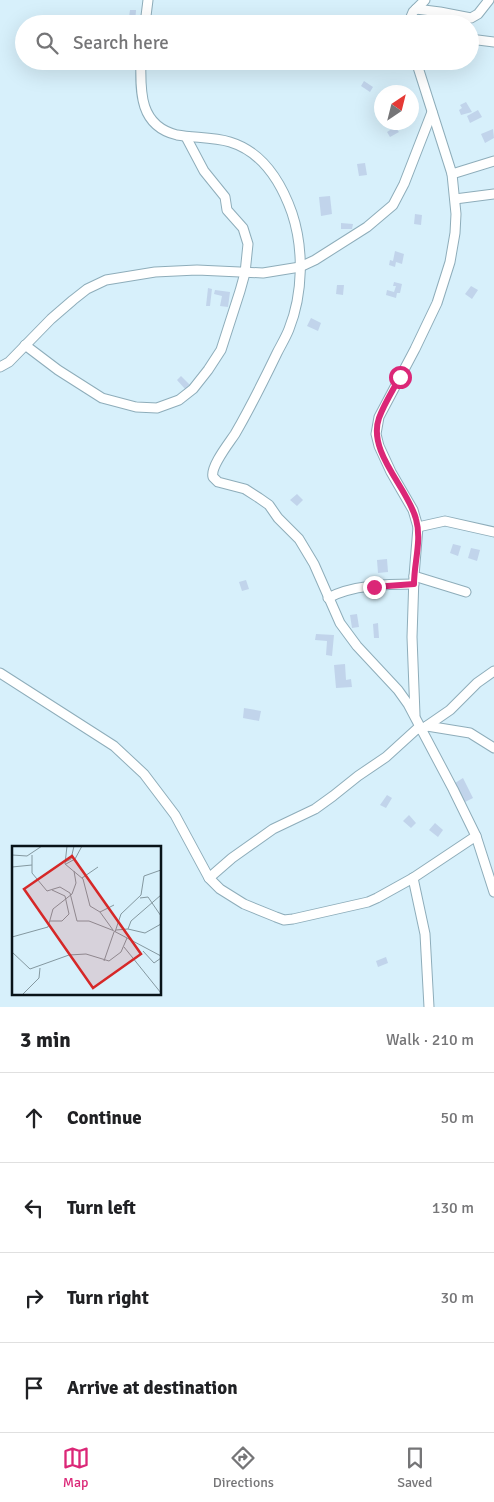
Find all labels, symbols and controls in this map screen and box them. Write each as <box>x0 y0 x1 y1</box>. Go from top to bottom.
search box <box>15 15 479 70</box>
icon: search <box>33 29 61 57</box>
text: Search here <box>73 31 169 55</box>
north arrow <box>374 85 419 130</box>
route start <box>389 366 412 389</box>
route end <box>363 576 386 599</box>
inset map <box>12 846 161 994</box>
text: 3 min <box>20 1027 71 1053</box>
text: Walk · 210 m <box>386 1030 474 1050</box>
icon: ahead <box>20 1104 48 1132</box>
text: Continue <box>67 1106 142 1130</box>
text: 50 m <box>440 1108 474 1128</box>
icon: left <box>20 1194 48 1222</box>
text: Turn left <box>67 1196 136 1220</box>
text: 130 m <box>432 1198 474 1218</box>
icon: right <box>20 1284 48 1312</box>
text: Turn right <box>67 1286 149 1310</box>
text: 30 m <box>440 1288 474 1308</box>
icon: arrive <box>20 1374 48 1402</box>
text: Arrive at destination <box>67 1376 238 1400</box>
tab: Map <box>62 1444 90 1491</box>
tab: Directions <box>213 1444 274 1491</box>
tab: Saved <box>397 1444 432 1491</box>

